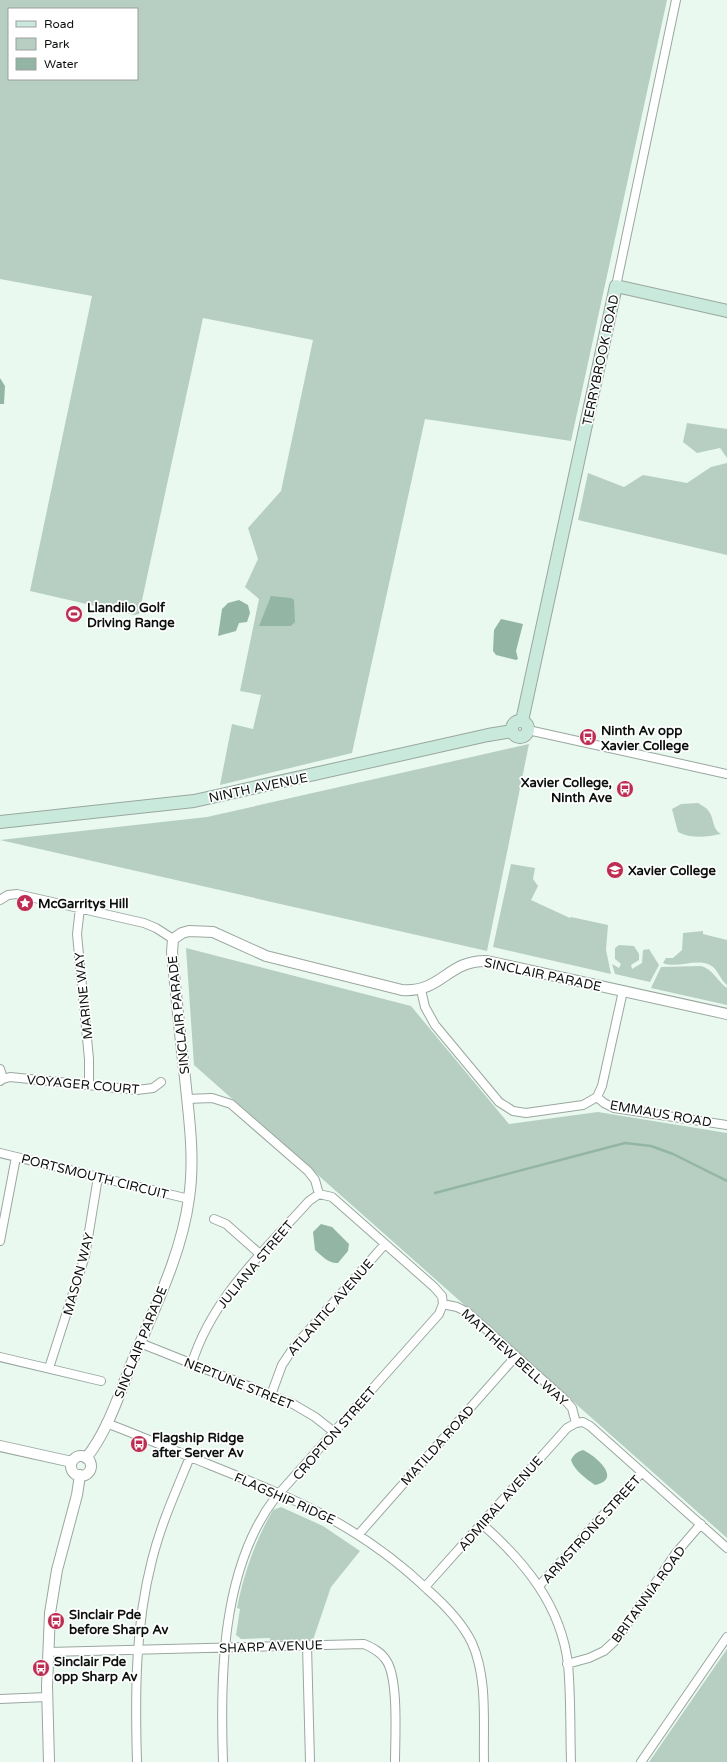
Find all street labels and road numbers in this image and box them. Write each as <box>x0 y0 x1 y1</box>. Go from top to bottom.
street label: TERRYBROOK ROAD <box>579 293 623 427</box>
street label: NINTH AVENUE <box>207 770 309 806</box>
street label: MARINE WAY <box>71 951 97 1040</box>
street label: SINCLAIR PARADE <box>165 955 193 1075</box>
street label: SINCLAIR PARADE <box>483 955 603 995</box>
street label: VOYAGER COURT <box>26 1072 140 1098</box>
street label: EMMAUS ROAD <box>609 1097 713 1131</box>
street label: PORTSMOUTH CIRCUIT <box>20 1151 170 1203</box>
street label: JULIANA STREET <box>214 1217 297 1312</box>
street label: MASON WAY <box>60 1231 98 1317</box>
street label: ATLANTIC AVENUE <box>284 1256 377 1359</box>
street label: SINCLAIR PARADE <box>111 1284 171 1401</box>
street label: MATTHEW BELL WAY <box>458 1306 571 1410</box>
street label: NEPTUNE STREET <box>182 1355 296 1413</box>
street label: CROPTON STREET <box>290 1384 380 1484</box>
street label: MATILDA ROAD <box>398 1402 478 1489</box>
street label: ADMIRAL AVENUE <box>455 1453 546 1554</box>
street label: FLAGSHIP RIDGE <box>232 1469 338 1528</box>
street label: ARMSTRONG STREET <box>539 1472 644 1587</box>
street label: BRITANNIA ROAD <box>608 1543 689 1646</box>
street label: SHARP AVENUE <box>219 1637 323 1657</box>

